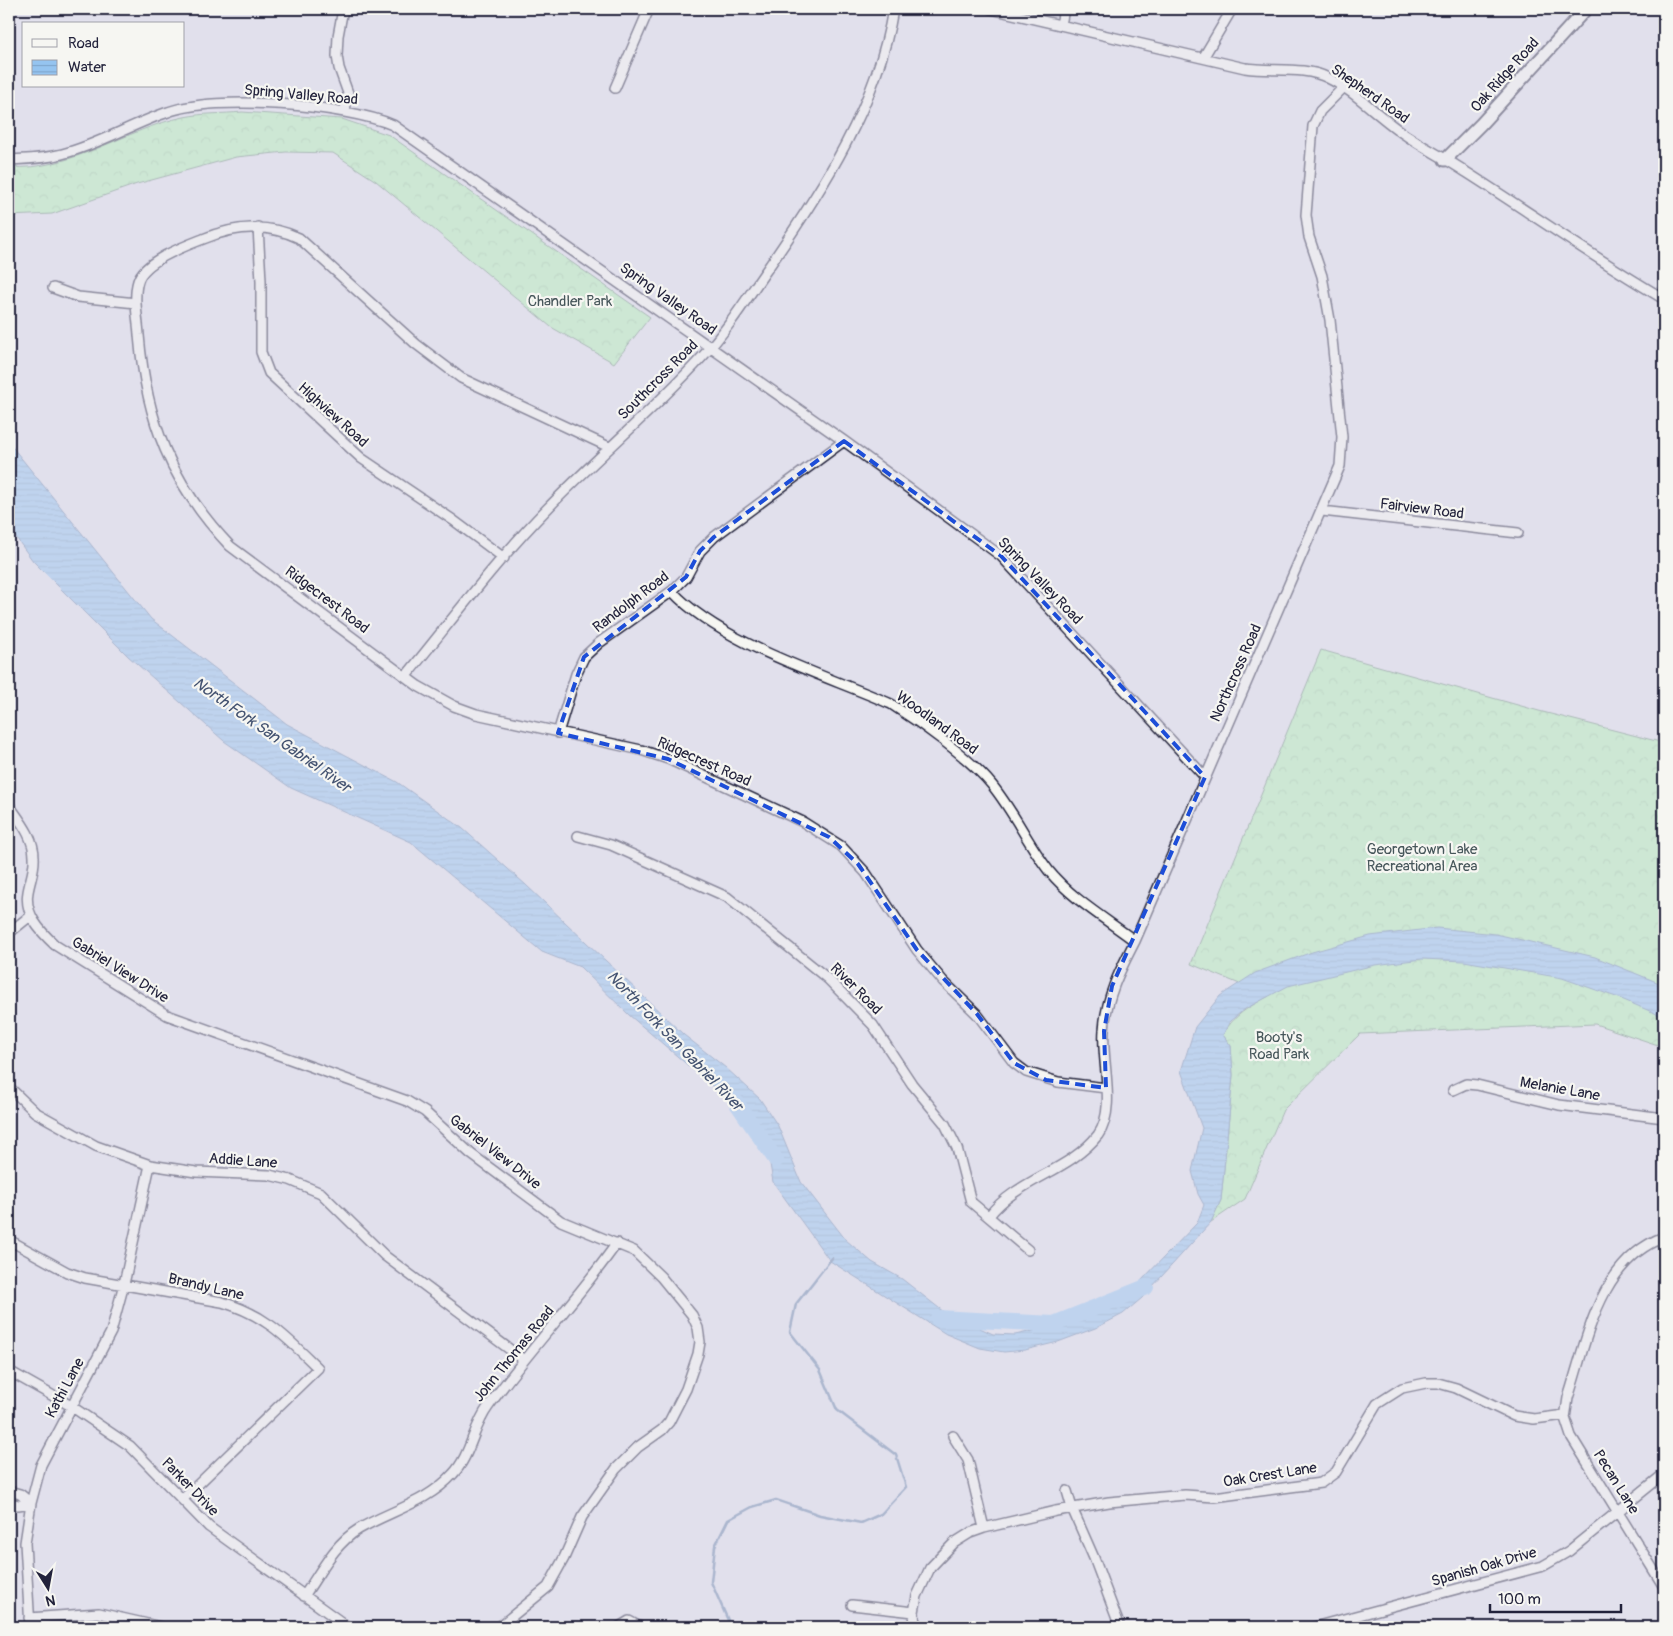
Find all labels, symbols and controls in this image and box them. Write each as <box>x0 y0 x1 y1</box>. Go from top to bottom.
legend <box>22 22 185 88</box>
text: Road <box>68 34 99 53</box>
street label: Oak Ridge Road <box>1467 34 1543 116</box>
text: Water <box>68 58 107 77</box>
street label: Shepherd Road <box>1327 60 1413 128</box>
street label: Spring Valley Road <box>243 81 359 109</box>
street label: Spring Valley Road <box>616 258 720 340</box>
park label: Chandler Park <box>528 292 613 311</box>
street label: Southcross Road <box>614 336 702 424</box>
street label: Highview Road <box>294 378 372 452</box>
street label: Fairview Road <box>1379 494 1465 524</box>
street label: Spring Valley Road <box>993 533 1087 629</box>
street label: Ridgecrest Road <box>281 562 373 638</box>
street label: Randolph Road <box>589 567 673 637</box>
street label: Northcross Road <box>1206 621 1266 725</box>
water label: North Fork San Gabriel River <box>189 673 356 798</box>
street label: Woodland Road <box>892 687 982 759</box>
street label: Ridgecrest Road <box>654 733 754 791</box>
park label: Georgetown Lake Recreational Area <box>1367 840 1478 876</box>
street label: Gabriel View Drive <box>68 933 173 1008</box>
street label: River Road <box>826 959 886 1019</box>
water label: North Fork San Gabriel River <box>603 967 749 1117</box>
park label: Booty's Road Park <box>1249 1028 1310 1064</box>
street label: Melanie Lane <box>1518 1073 1602 1105</box>
street label: Gabriel View Drive <box>445 1110 545 1194</box>
street label: Addie Lane <box>208 1149 278 1173</box>
street label: Brandy Lane <box>166 1269 246 1305</box>
street label: John Thomas Road <box>469 1302 559 1406</box>
street label: Kathi Lane <box>41 1354 89 1421</box>
street label: Pecan Lane <box>1589 1446 1644 1518</box>
street label: Parker Drive <box>157 1454 223 1521</box>
street label: Oak Crest Lane <box>1222 1458 1319 1492</box>
street label: Spanish Oak Drive <box>1429 1543 1539 1591</box>
north arrow <box>22 1564 72 1614</box>
scale bar <box>1490 1581 1622 1613</box>
text: 100 m <box>1498 1590 1541 1609</box>
text: N <box>44 1591 57 1610</box>

